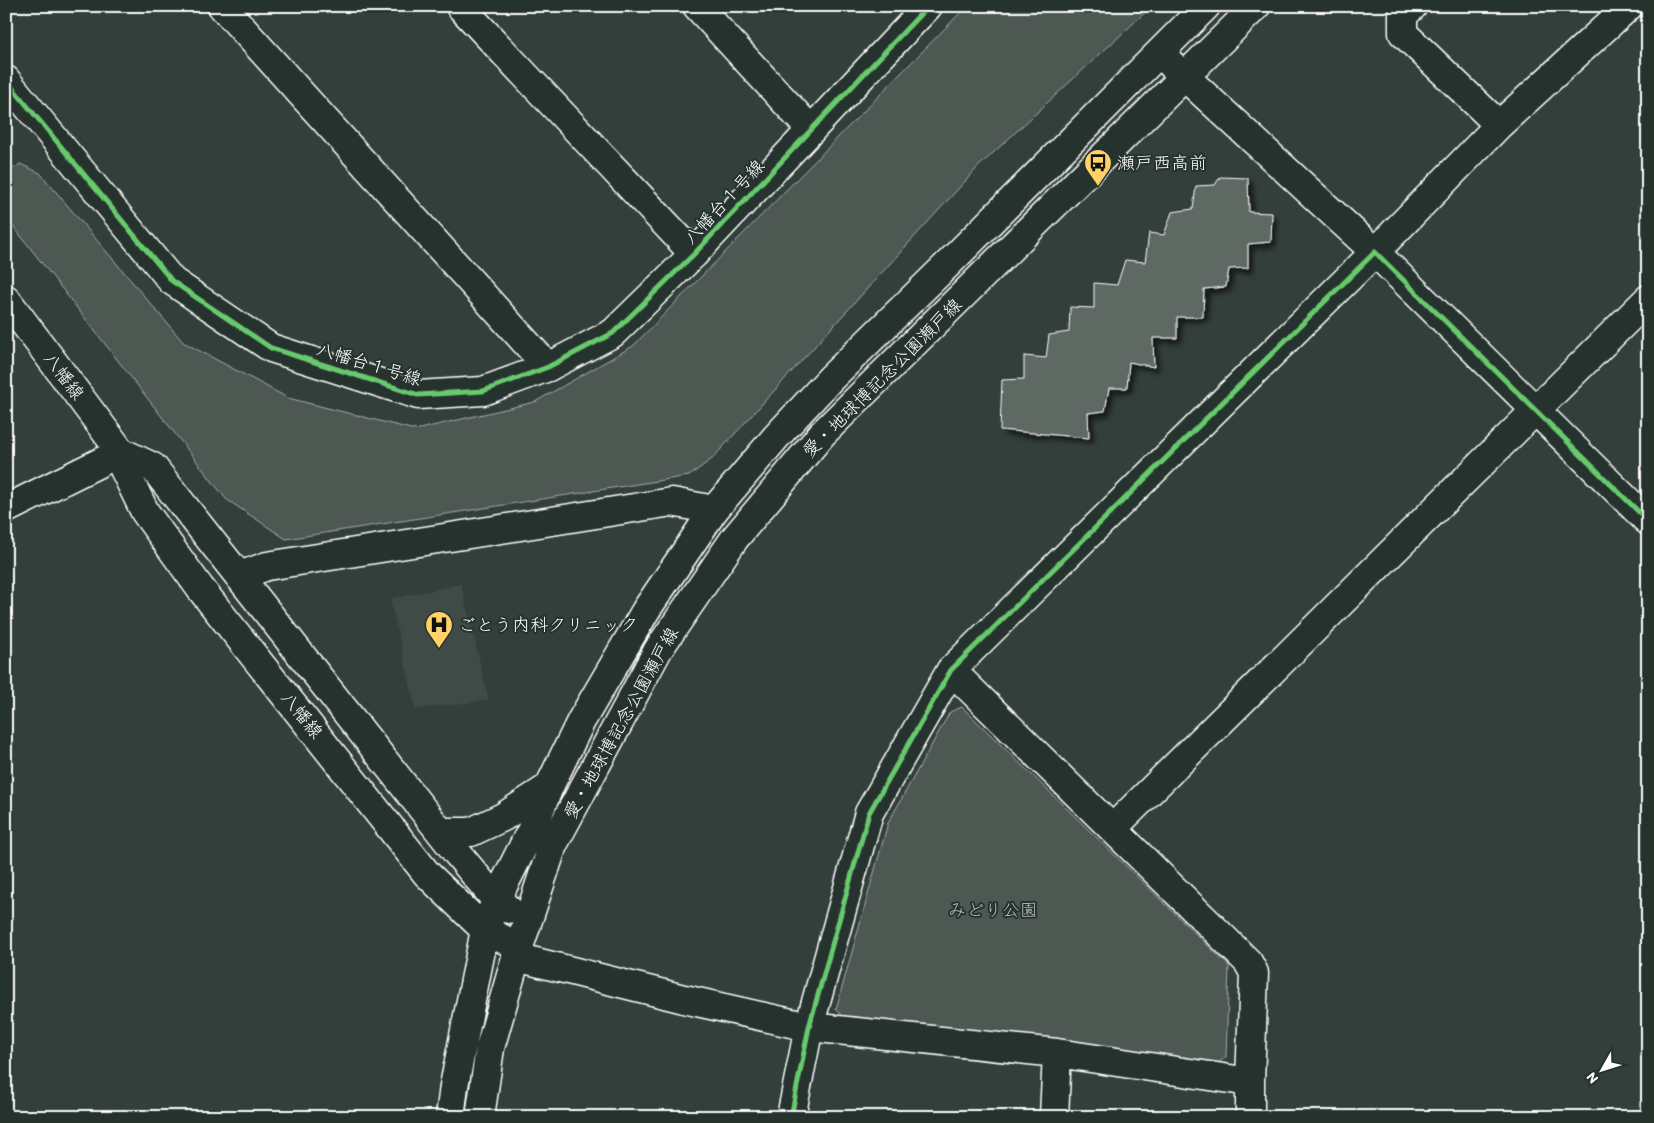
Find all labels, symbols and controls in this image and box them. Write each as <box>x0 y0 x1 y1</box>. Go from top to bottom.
bus stop icon: 瀬戸西高前 <box>1083 148 1113 187</box>
place label: 瀬戸西高前 <box>1117 152 1207 174</box>
street label: 八幡台１号線 <box>679 155 769 249</box>
street label: 愛・地球博記念公園瀬戸線 <box>798 294 966 462</box>
street label: 八幡台１号線 <box>314 338 424 390</box>
street label: 八幡線 <box>39 348 89 404</box>
hospital icon: ごとう内科クリニック <box>424 610 454 649</box>
place label: ごとう内科クリニック <box>458 614 638 636</box>
street label: 愛・地球博記念公園瀬戸線 <box>559 623 683 823</box>
street label: 八幡線 <box>276 687 328 743</box>
park label: みどり公園 <box>948 899 1038 921</box>
north arrow <box>1576 1046 1626 1096</box>
text: N <box>1583 1069 1602 1087</box>

